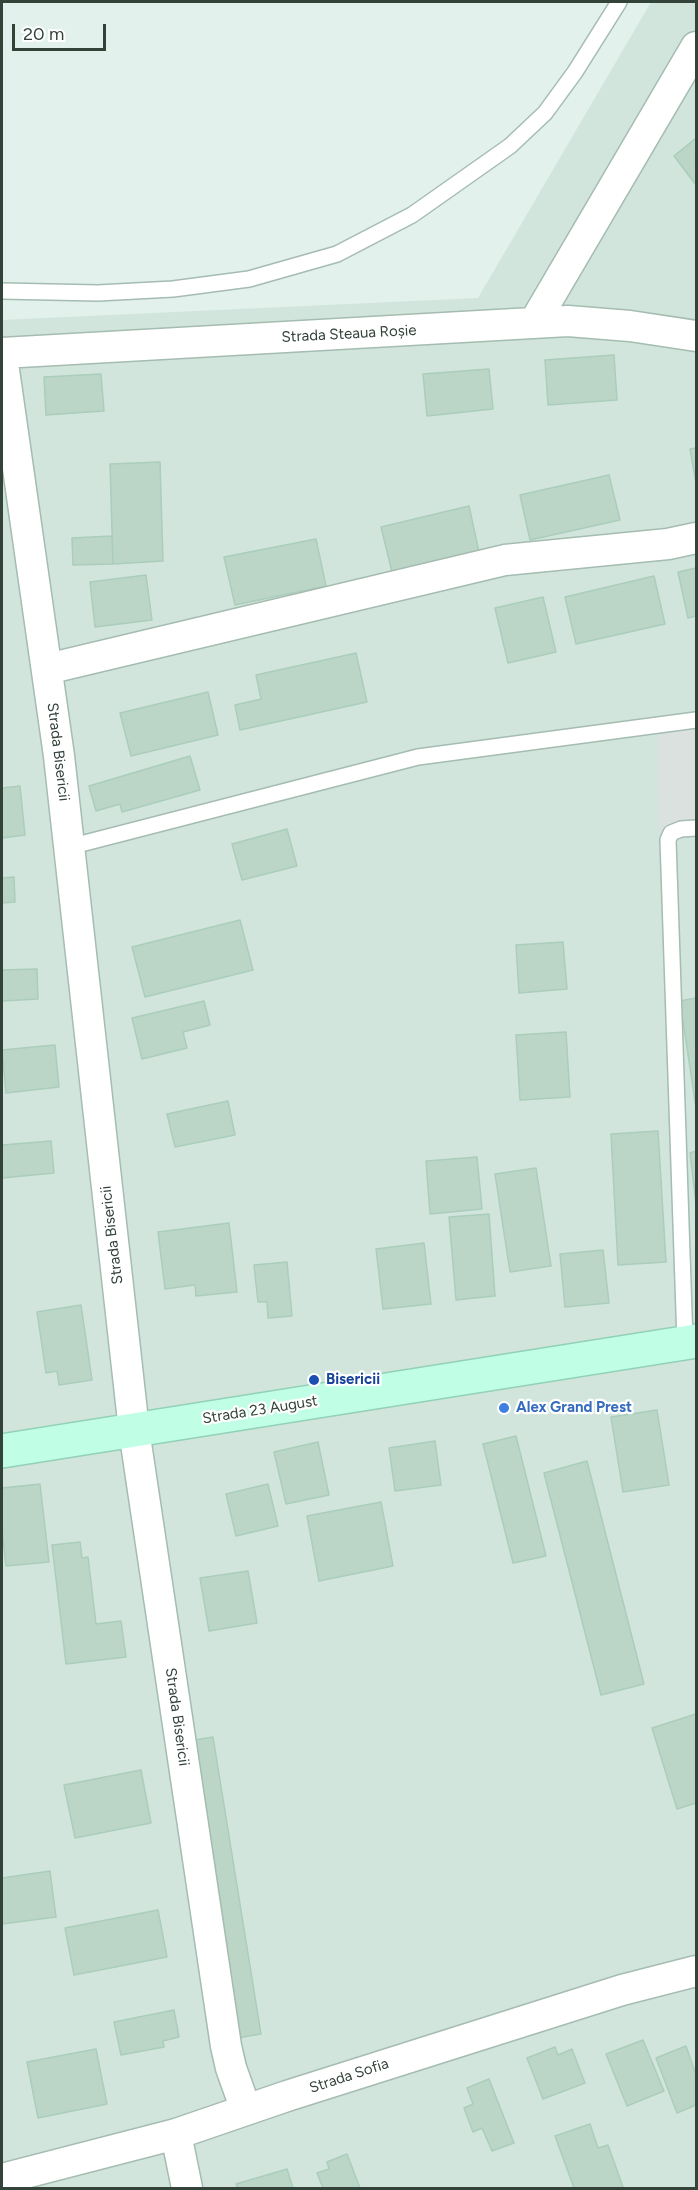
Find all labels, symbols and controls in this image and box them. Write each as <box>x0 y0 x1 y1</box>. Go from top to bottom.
scale bar <box>15 12 110 50</box>
text: 20 m <box>23 23 64 45</box>
street label: Strada Steaua Roșie <box>281 321 417 347</box>
street label: Strada Bisericii <box>43 702 73 802</box>
street label: Strada Bisericii <box>97 1185 127 1285</box>
place label: Bisericii <box>326 1371 380 1389</box>
marker: Bisericii <box>307 1373 321 1387</box>
street label: Strada 23 August <box>201 1392 319 1428</box>
place label: Alex Grand Prest <box>516 1399 632 1417</box>
marker: Alex Grand Prest <box>497 1401 511 1415</box>
street label: Strada Bisericii <box>161 1667 193 1767</box>
street label: Strada Sofia <box>307 2055 391 2097</box>

